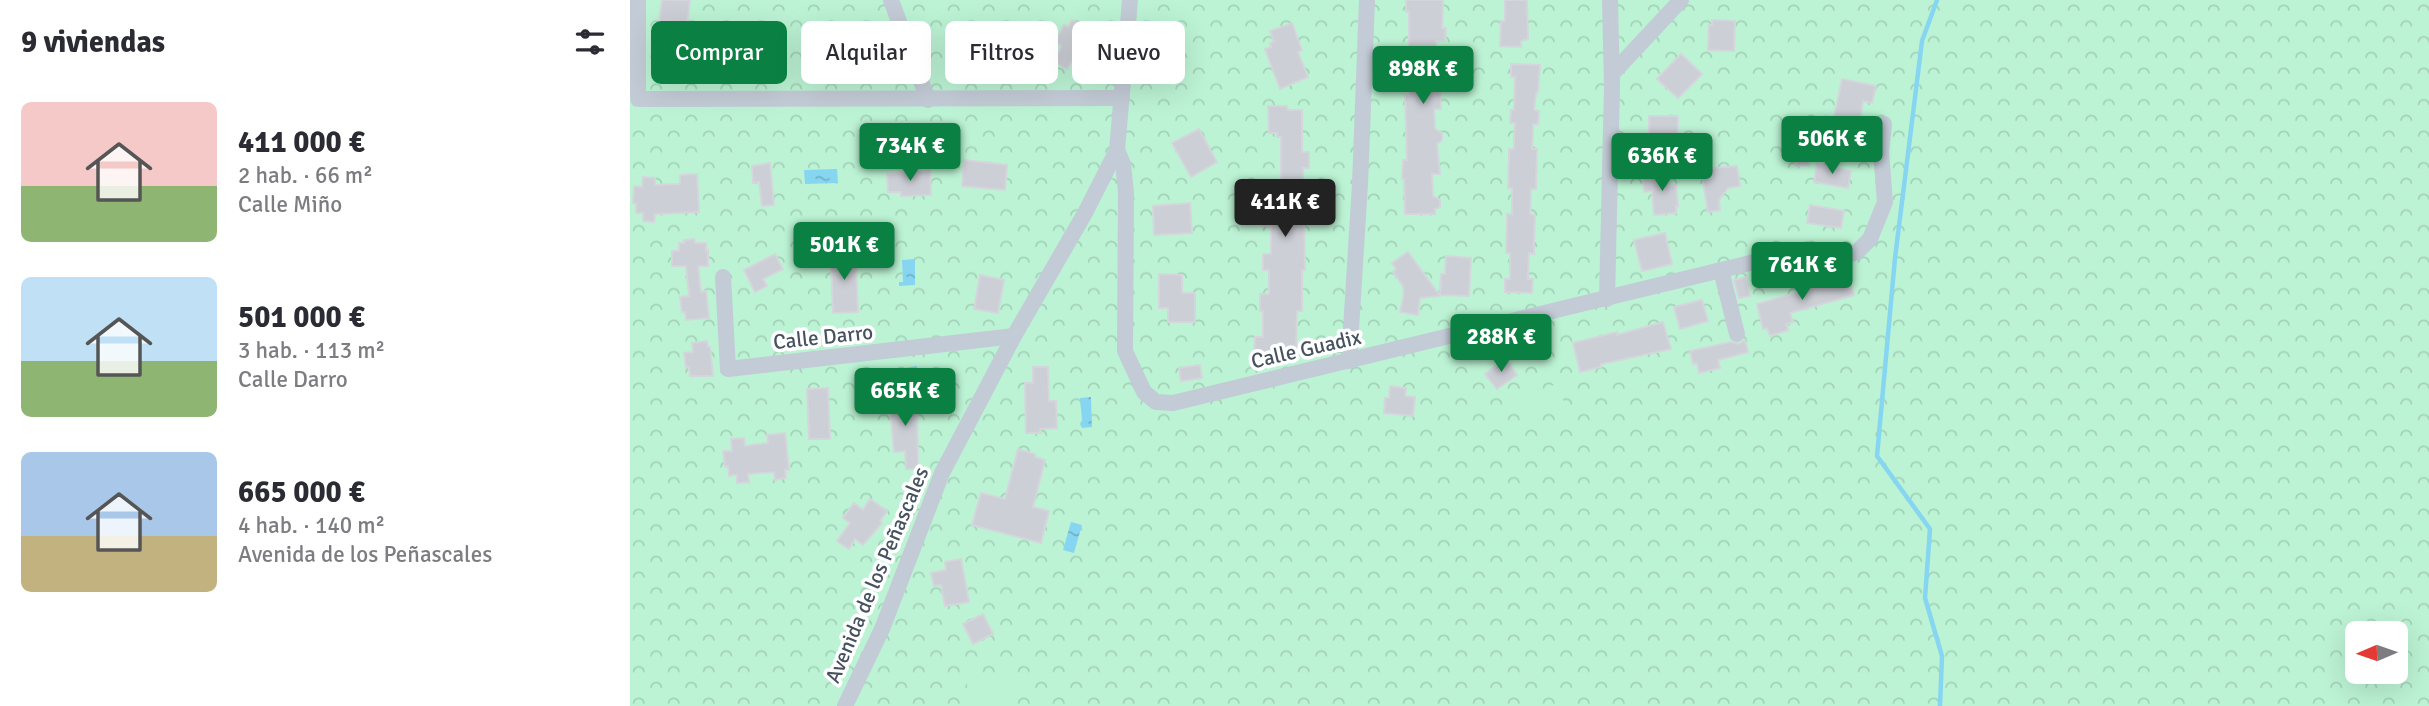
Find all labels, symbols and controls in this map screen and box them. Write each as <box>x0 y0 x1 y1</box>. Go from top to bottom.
chip: Comprar <box>651 21 787 84</box>
chip: Alquilar <box>801 21 931 84</box>
chip: Filtros <box>945 21 1058 84</box>
chip: Nuevo <box>1072 21 1185 84</box>
icon: filters <box>571 23 609 61</box>
text: 9 viviendas <box>21 24 165 61</box>
pin: 898K € <box>1366 46 1480 106</box>
text: 898K € <box>1388 54 1458 83</box>
pin: 506K € <box>1775 116 1889 176</box>
text: 411 000 € <box>238 124 365 161</box>
pin: 734K € <box>853 124 967 183</box>
text: 506K € <box>1797 124 1867 153</box>
icon: home <box>77 130 161 214</box>
text: 734K € <box>875 131 945 160</box>
pin: 636K € <box>1605 134 1719 193</box>
text: 636K € <box>1627 141 1697 170</box>
text: 2 hab. · 66 m² <box>238 161 373 190</box>
pin: 411K € <box>1228 180 1342 239</box>
text: 411K € <box>1250 187 1320 216</box>
text: Calle Miño <box>238 190 342 219</box>
pin: 501K € <box>787 222 901 282</box>
text: 501K € <box>809 230 879 259</box>
pin: 761K € <box>1745 243 1859 302</box>
text: 761K € <box>1767 250 1837 279</box>
text: 501 000 € <box>238 299 365 336</box>
icon: home <box>77 305 161 389</box>
pin: 288K € <box>1444 314 1558 374</box>
street label: Calle Darro <box>772 319 874 355</box>
text: 288K € <box>1466 322 1536 351</box>
street label: Calle Guadix <box>1248 324 1364 374</box>
text: 3 hab. · 113 m² <box>238 336 385 365</box>
text: Calle Darro <box>238 365 348 394</box>
pin: 665K € <box>848 368 962 428</box>
text: 665K € <box>870 376 940 405</box>
street label: Avenida de los Peñascales <box>820 463 934 687</box>
text: 665 000 € <box>238 474 365 511</box>
icon: home <box>77 480 161 564</box>
text: 4 hab. · 140 m² <box>238 511 385 540</box>
text: Avenida de los Peñascales <box>238 540 492 569</box>
north arrow <box>2345 621 2408 684</box>
map controls <box>2345 621 2408 684</box>

